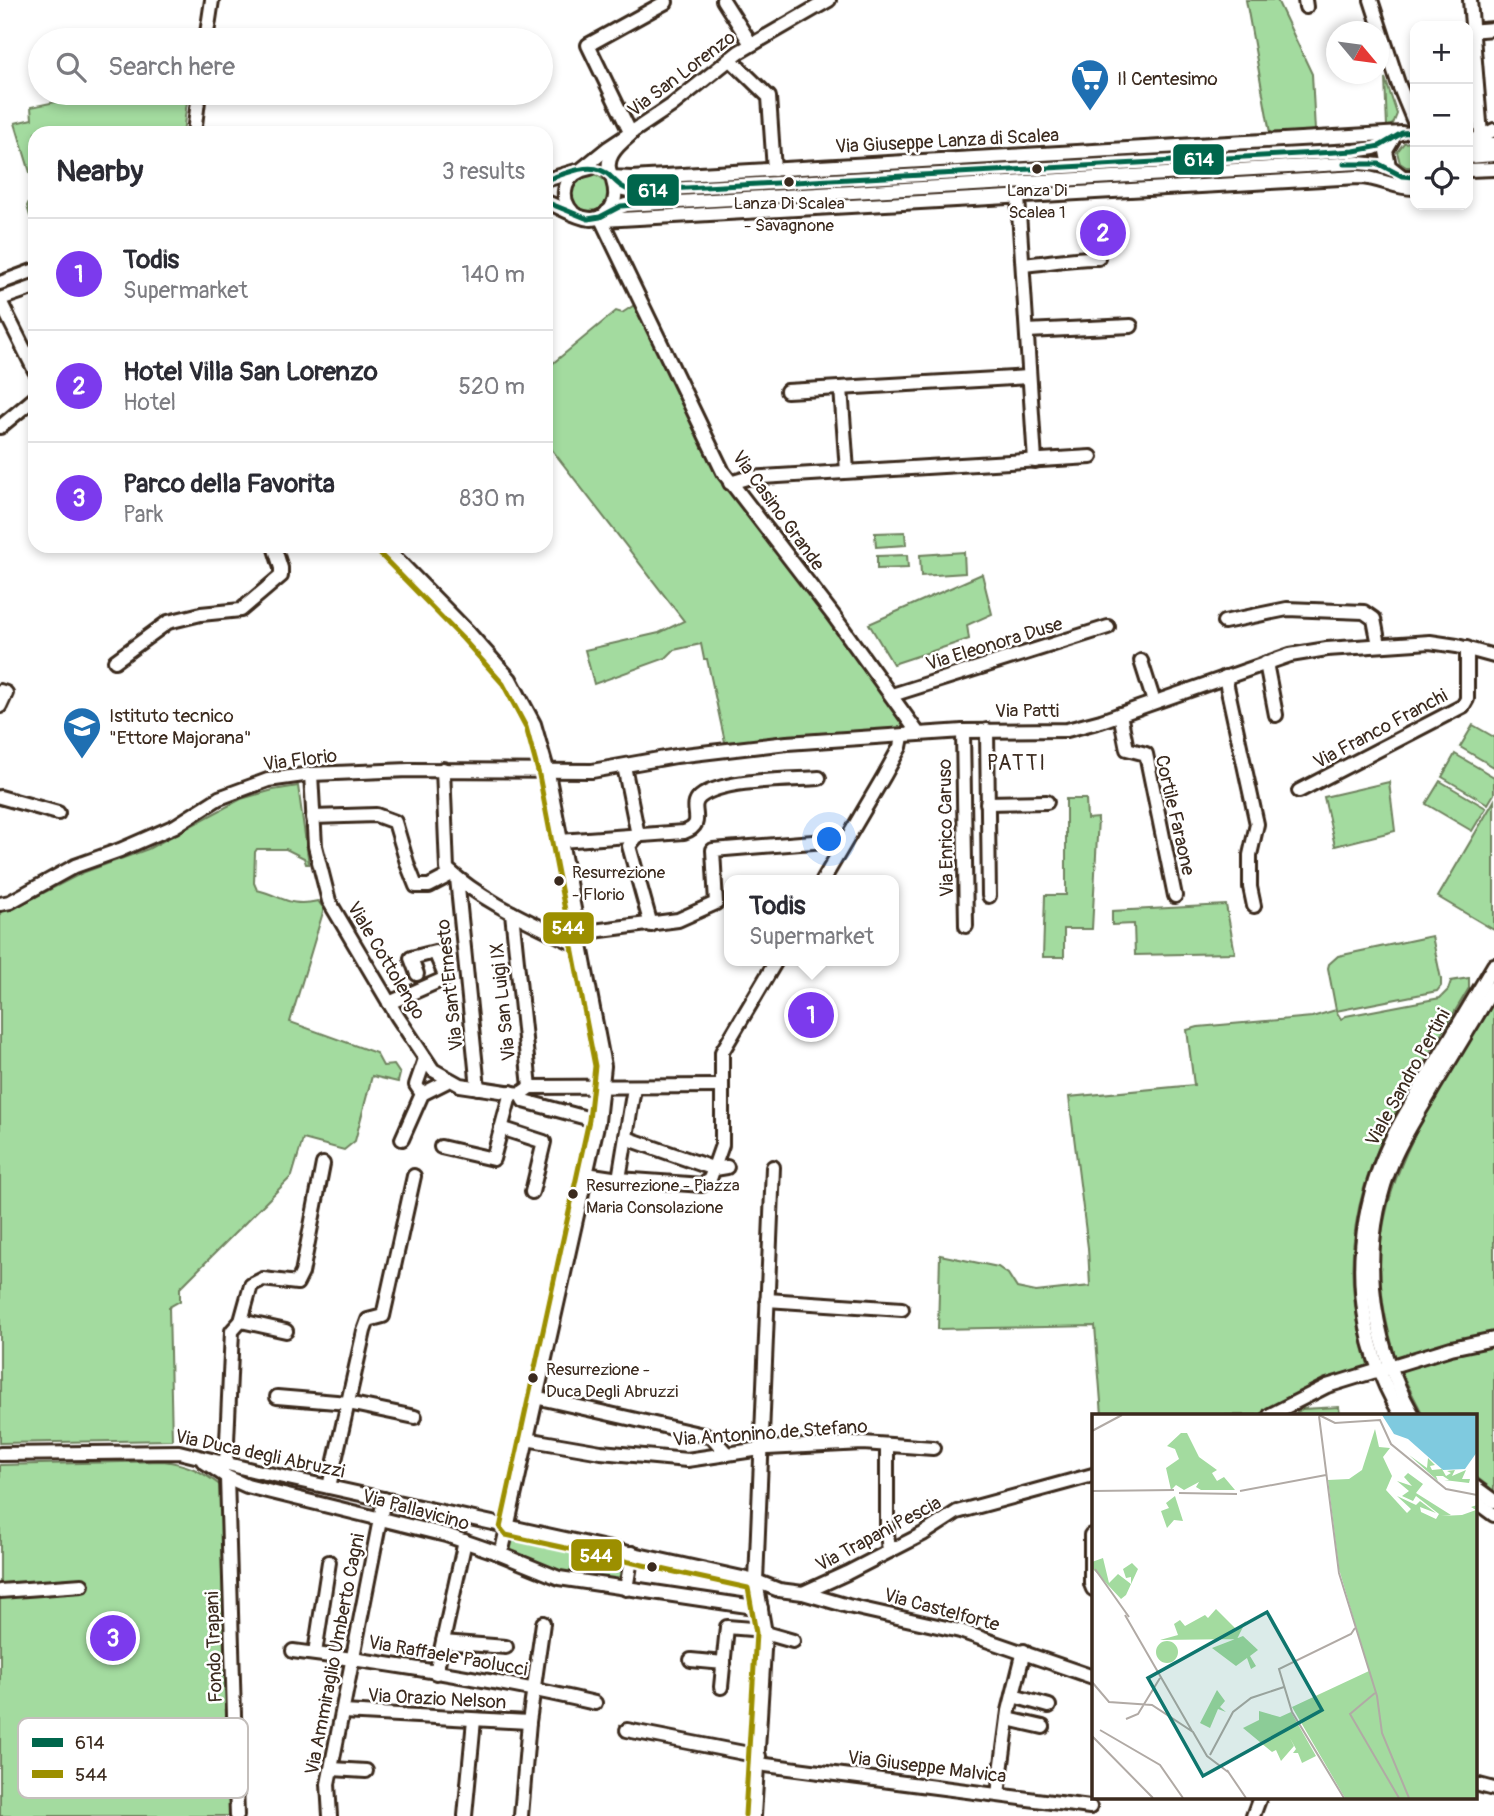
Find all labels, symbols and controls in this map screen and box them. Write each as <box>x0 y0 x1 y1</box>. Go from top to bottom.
north arrow <box>1326 21 1389 84</box>
map controls <box>1410 21 1473 210</box>
button: + <box>1410 21 1473 84</box>
street label: Via San Lorenzo <box>623 25 740 122</box>
search box <box>28 28 553 105</box>
icon: search <box>52 48 90 86</box>
text: Search here <box>108 51 235 83</box>
supermarket icon: Il Centesimo <box>1069 57 1111 112</box>
place label: Il Centesimo <box>1117 67 1218 91</box>
button: − <box>1410 84 1473 147</box>
street label: Via Giuseppe Lanza di Scalea <box>834 123 1060 159</box>
line badge: 614 <box>1172 143 1225 176</box>
button: locate <box>1410 147 1473 210</box>
text: 614 <box>1184 148 1214 172</box>
text: Nearby <box>56 153 143 190</box>
text: 3 results <box>442 157 525 186</box>
marker: Lanza Di Scalea 1 <box>1030 162 1044 176</box>
line badge: 614 <box>626 173 680 207</box>
marker: Lanza Di Scalea - Savagnone <box>782 175 796 189</box>
text: 614 <box>638 179 668 203</box>
place label: Lanza Di Scalea 1 <box>1007 180 1067 223</box>
place label: Lanza Di Scalea - Savagnone <box>733 193 845 236</box>
pin: 2 <box>1080 207 1126 259</box>
text: Todis <box>123 244 179 276</box>
text: 1 <box>75 260 84 289</box>
text: 140 m <box>462 260 525 289</box>
text: Supermarket <box>123 276 248 305</box>
text: Hotel Villa San Lorenzo <box>123 356 378 388</box>
text: 2 <box>73 372 85 401</box>
text: 520 m <box>459 372 525 401</box>
text: Hotel <box>123 388 176 417</box>
street label: Via Casino Grande <box>727 446 830 576</box>
text: Parco della Favorita <box>123 468 335 500</box>
text: 3 <box>73 484 85 513</box>
text: 830 m <box>459 484 525 513</box>
text: Park <box>123 500 163 529</box>
street label: Via Eleonora Duse <box>923 612 1066 676</box>
street label: Via Franco Franchi <box>1309 683 1452 774</box>
street label: Via Patti <box>995 699 1059 723</box>
place label: Istituto tecnico "Ettore Majorana" <box>109 704 251 750</box>
school or university icon: Istituto tecnico "Ettore Majorana" <box>61 705 103 760</box>
street label: Via Florio <box>262 744 338 776</box>
district label: PATTI <box>987 750 1047 777</box>
street label: Cortile Faraone <box>1150 753 1201 878</box>
street label: Via Enrico Caruso <box>933 759 959 897</box>
your location <box>812 822 846 856</box>
place label: Resurrezione - Florio <box>572 862 666 905</box>
marker: Resurrezione - Florio <box>552 874 566 888</box>
popup <box>724 875 899 966</box>
text: Todis <box>749 890 805 922</box>
street label: Viale Cottolengo <box>342 897 431 1024</box>
line badge: 544 <box>542 911 595 945</box>
text: 544 <box>552 916 584 940</box>
street label: Via Sant'Ernesto <box>431 918 469 1052</box>
text: Supermarket <box>749 922 874 951</box>
street label: Via San Luigi IX <box>485 942 521 1062</box>
pin: 1 <box>788 989 834 1041</box>
street label: Viale Sandro Pertini <box>1360 1005 1456 1150</box>
place label: Resurrezione - Piazza Maria Consolazione <box>586 1175 740 1218</box>
marker: Resurrezione - Piazza Maria Consolazione <box>566 1187 580 1201</box>
place label: Resurrezione - Duca Degli Abruzzi <box>546 1359 678 1402</box>
marker: Resurrezione - Duca Degli Abruzzi <box>526 1371 540 1385</box>
street label: Via Antonino de Stefano <box>672 1414 868 1452</box>
inset map <box>1092 1414 1476 1798</box>
street label: Via Duca degli Abruzzi <box>173 1424 347 1484</box>
street label: Via Pallavicino <box>359 1484 472 1536</box>
street label: Via Trapani Pescia <box>811 1491 946 1577</box>
street label: Via Ammiraglio Umberto Cagni <box>300 1531 370 1777</box>
line badge: 544 <box>570 1538 623 1572</box>
text: 544 <box>580 1544 612 1568</box>
unlabelled marker <box>645 1560 659 1574</box>
street label: Via Castelforte <box>881 1583 1003 1637</box>
street label: Fondo Trapani <box>200 1591 228 1703</box>
pin: 3 <box>90 1612 136 1664</box>
street label: Via Raffaele Paolucci <box>366 1630 530 1682</box>
street label: Via Orazio Nelson <box>367 1683 507 1715</box>
legend <box>18 1718 248 1798</box>
text: 614 <box>75 1731 105 1755</box>
street label: Via Giuseppe Malvica <box>846 1745 1008 1789</box>
text: 544 <box>75 1763 107 1787</box>

